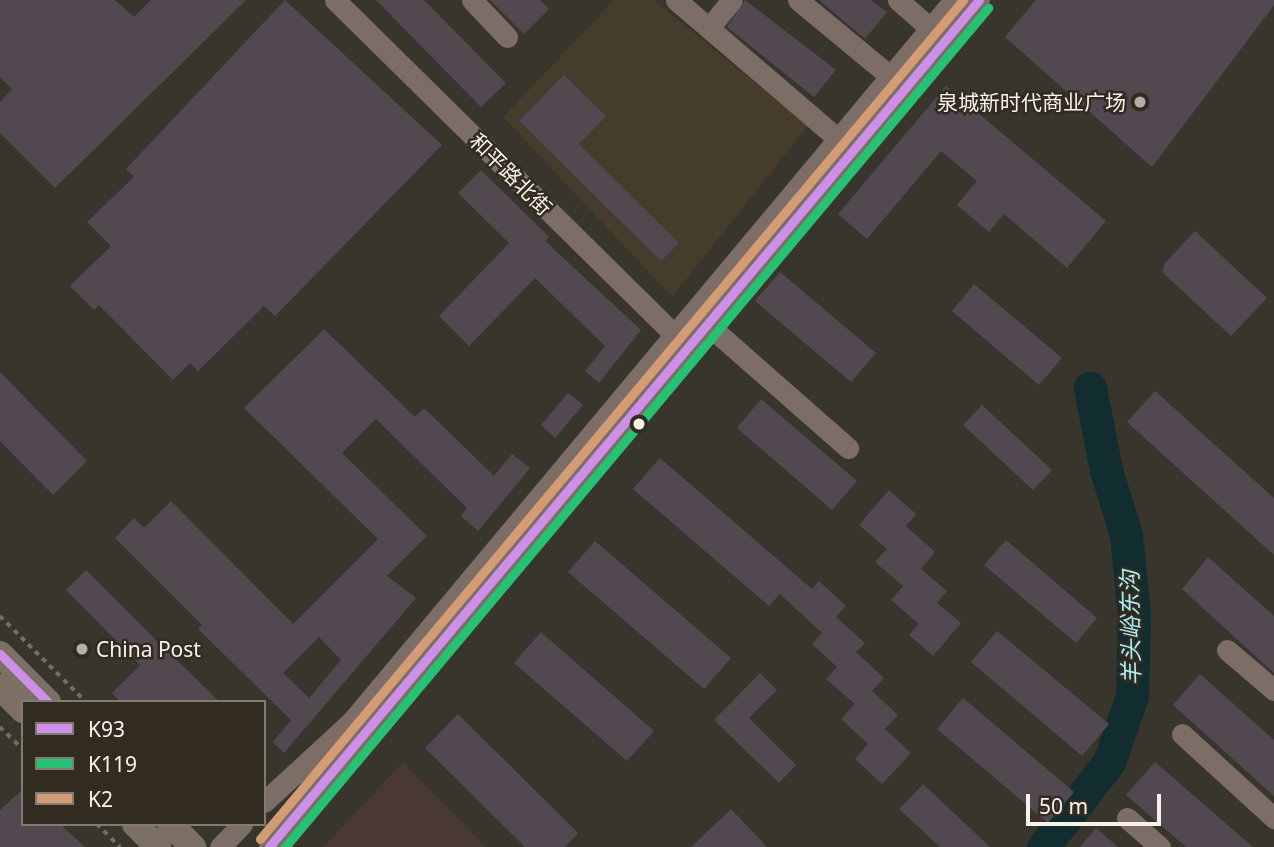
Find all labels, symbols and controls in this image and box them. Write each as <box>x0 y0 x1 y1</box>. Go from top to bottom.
place label: 泉城新时代商业广场 <box>937 89 1126 115</box>
marker: 泉城新时代商业广场 <box>1132 94 1148 110</box>
street label: 和平路北街 <box>465 128 557 220</box>
unlabelled marker <box>632 417 646 431</box>
water label: 羊头峪东沟 <box>1115 570 1145 686</box>
place label: China Post <box>96 636 201 662</box>
marker: China Post <box>74 641 90 657</box>
legend <box>21 700 266 826</box>
text: K93 <box>88 715 125 743</box>
text: K119 <box>88 750 137 778</box>
scale bar <box>1029 780 1164 824</box>
text: K2 <box>88 785 113 813</box>
text: 50 m <box>1039 792 1088 820</box>

